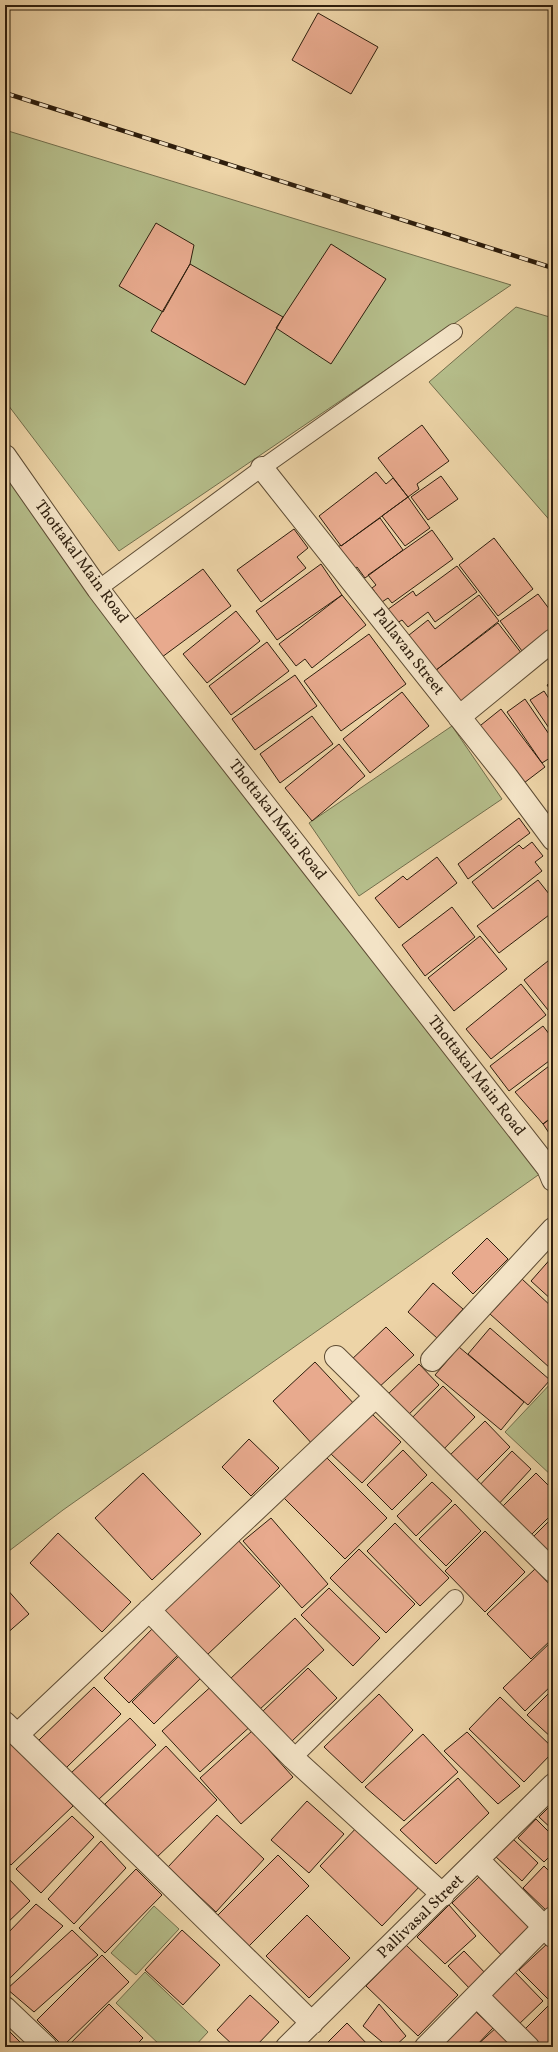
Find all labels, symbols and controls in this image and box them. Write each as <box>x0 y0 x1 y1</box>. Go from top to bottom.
street label: Thottakal Main Road <box>29 496 133 628</box>
street label: Pallavan Street <box>367 604 449 701</box>
street label: Thottakal Main Road <box>223 755 331 885</box>
street label: Thottakal Main Road <box>422 1011 530 1141</box>
street label: Pallivasal Street <box>373 1870 469 1964</box>

